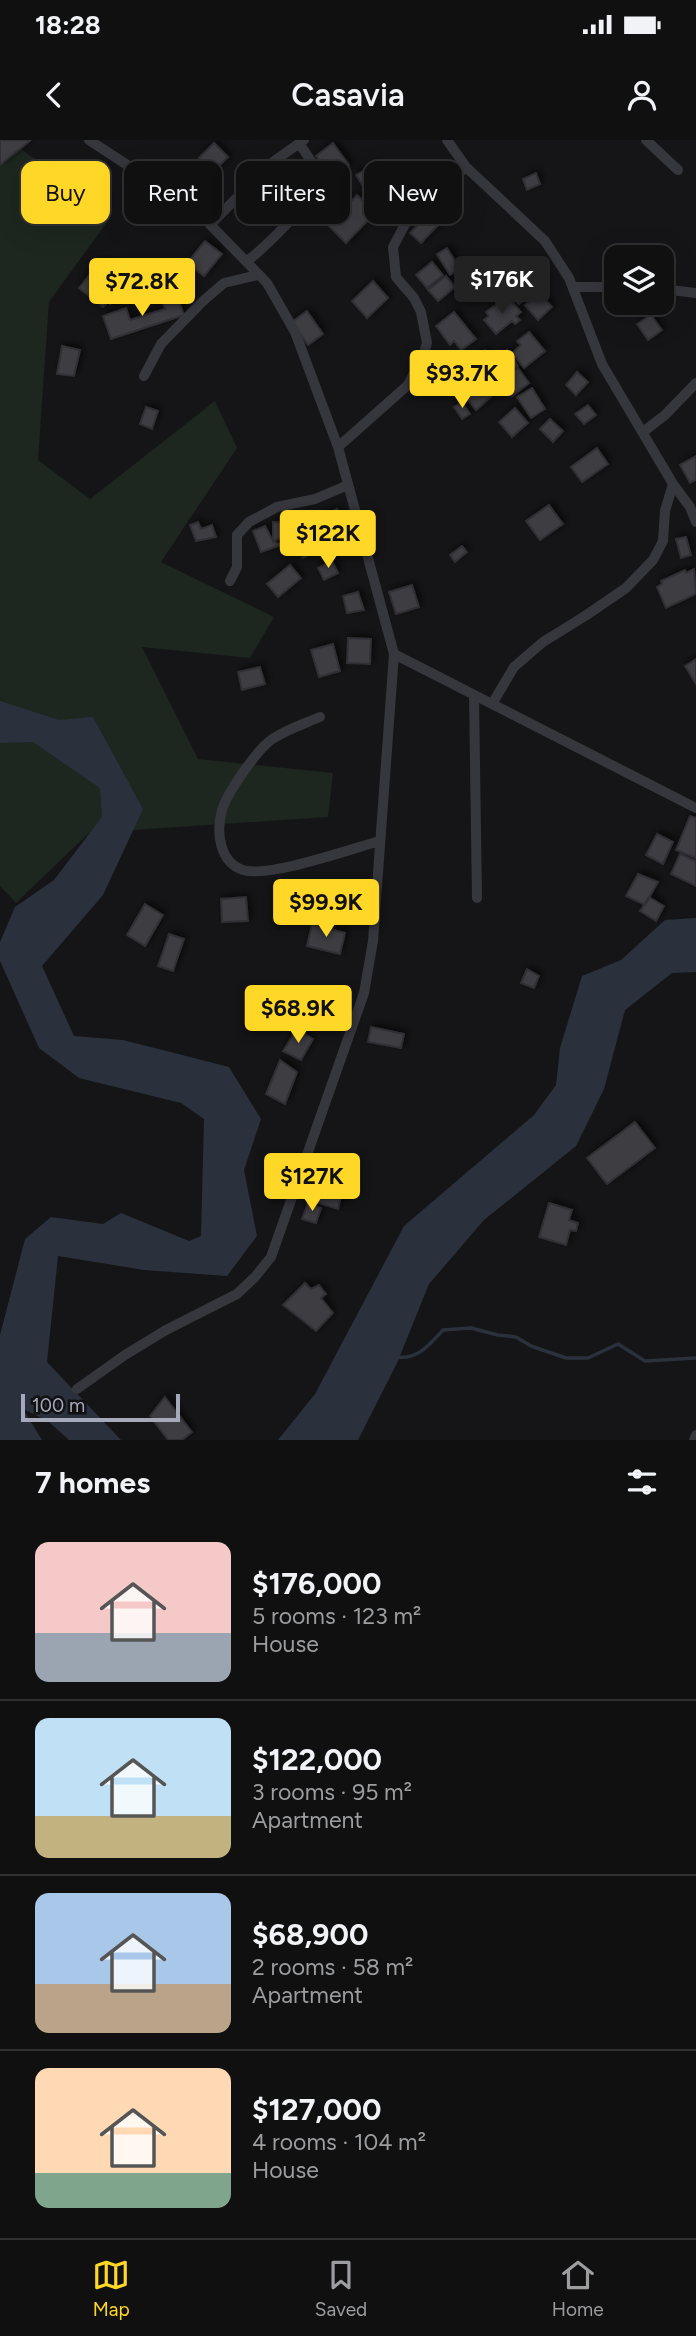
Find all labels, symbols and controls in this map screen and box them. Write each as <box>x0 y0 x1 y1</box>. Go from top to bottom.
text: 18:28 <box>35 9 101 41</box>
icon: back <box>35 76 73 114</box>
text: Casavia <box>291 76 405 114</box>
icon: person <box>623 76 661 114</box>
chip: Buy <box>21 161 110 224</box>
chip: Rent <box>124 161 222 224</box>
chip: Filters <box>236 161 350 224</box>
chip: New <box>364 161 462 224</box>
map controls <box>604 245 674 315</box>
button: layers <box>604 245 674 315</box>
pin: $176K <box>453 256 551 316</box>
pin: $72.8K <box>85 258 199 318</box>
text: $176K <box>470 265 534 293</box>
text: $72.8K <box>105 267 179 295</box>
pin: $93.7K <box>405 350 519 410</box>
text: $93.7K <box>426 359 498 387</box>
pin: $122K <box>279 510 377 570</box>
text: $122K <box>296 519 360 547</box>
pin: $99.9K <box>269 880 383 939</box>
text: $99.9K <box>289 888 363 916</box>
pin: $68.9K <box>241 986 355 1045</box>
text: $68.9K <box>261 994 335 1022</box>
pin: $127K <box>263 1154 361 1213</box>
text: $127K <box>280 1162 344 1190</box>
scale bar <box>21 1391 180 1423</box>
text: 100 m <box>32 1394 85 1417</box>
icon: filters <box>623 1463 661 1501</box>
text: 7 homes <box>35 1464 150 1501</box>
text: $176,000 <box>252 1565 381 1602</box>
icon: home <box>91 1570 175 1654</box>
text: 5 rooms · 123 m² <box>252 1602 421 1630</box>
text: House <box>252 1630 319 1658</box>
text: $122,000 <box>252 1741 382 1778</box>
icon: home <box>91 1746 175 1830</box>
text: 3 rooms · 95 m² <box>252 1778 412 1806</box>
text: Apartment <box>252 1806 363 1834</box>
text: $68,900 <box>252 1916 368 1953</box>
icon: home <box>91 1921 175 2005</box>
text: 2 rooms · 58 m² <box>252 1953 413 1981</box>
text: Apartment <box>252 1981 363 2009</box>
text: $127,000 <box>252 2091 381 2128</box>
icon: home <box>91 2096 175 2180</box>
text: 4 rooms · 104 m² <box>252 2128 426 2156</box>
text: House <box>252 2156 319 2184</box>
tab: Map <box>92 2256 130 2321</box>
tab: Saved <box>315 2256 367 2321</box>
tab: Home <box>552 2256 604 2321</box>

